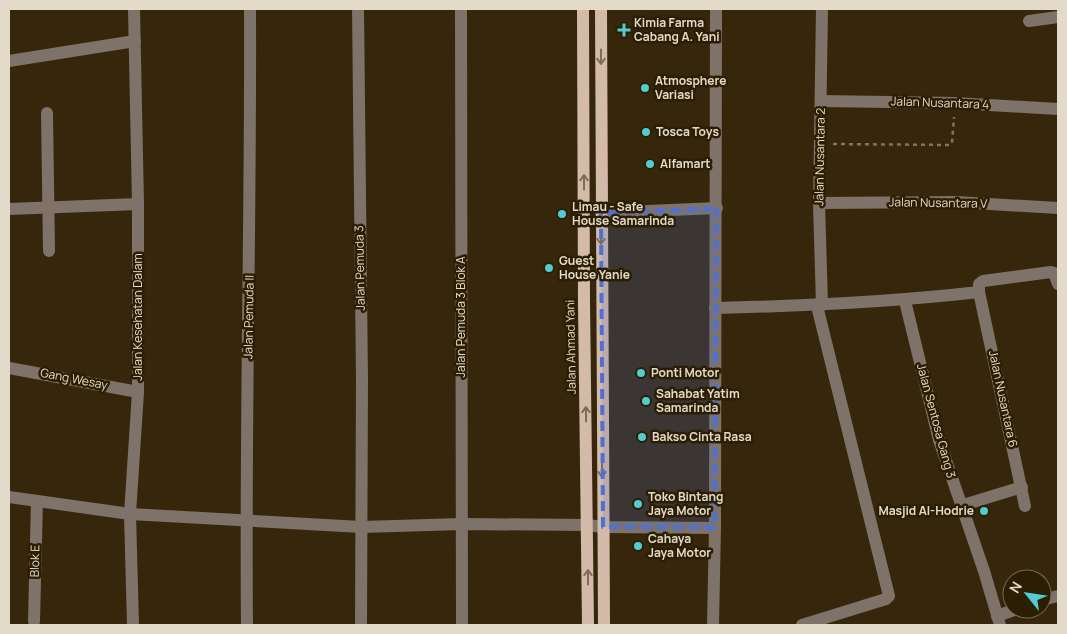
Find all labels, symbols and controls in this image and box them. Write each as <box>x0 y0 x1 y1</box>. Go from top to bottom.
place label: Kimia Farma Cabang A. Yani <box>634 14 720 45</box>
marker: Kimia Farma Cabang A. Yani <box>618 24 630 36</box>
one-way arrow <box>596 49 606 65</box>
place label: Atmosphere Variasi <box>655 72 726 103</box>
marker: Atmosphere Variasi <box>639 82 651 94</box>
street label: Jalan Nusantara 4 <box>891 92 989 113</box>
street label: Jalan Nusantara 2 <box>810 108 829 206</box>
place label: Tosca Toys <box>656 123 719 140</box>
marker: Tosca Toys <box>640 126 652 138</box>
place label: Alfamart <box>660 155 710 172</box>
marker: Alfamart <box>644 158 656 170</box>
one-way arrow <box>579 174 589 190</box>
street label: Jalan Nusantara V <box>889 193 988 212</box>
place label: Limau - Safe House Samarinda <box>572 198 674 229</box>
marker: Limau - Safe House Samarinda <box>556 208 568 220</box>
street label: Jalan Pemuda 3 <box>350 225 369 311</box>
one-way arrow <box>596 229 606 245</box>
place label: Guest House Yanie <box>559 252 630 283</box>
street label: Jalan Kesehatan Dalam <box>129 253 146 381</box>
street label: Jalan Pemuda 3 Blok A <box>452 256 469 378</box>
marker: Guest House Yanie <box>543 262 555 274</box>
street label: Jalan Pemuda II <box>239 275 258 359</box>
street label: Jalan Ahmad Yani <box>561 300 580 394</box>
street label: Jalan Nusantara 6 <box>985 349 1022 449</box>
street label: Jalan Sentosa Gang 3 <box>913 362 960 480</box>
street label: Gang Wesay <box>39 364 110 393</box>
place label: Ponti Motor <box>651 364 719 381</box>
marker: Ponti Motor <box>635 367 647 379</box>
place label: Sahabat Yatim Samarinda <box>656 385 740 416</box>
marker: Sahabat Yatim Samarinda <box>640 395 652 407</box>
one-way arrow <box>581 406 590 422</box>
place label: Bakso Cinta Rasa <box>652 428 752 445</box>
marker: Bakso Cinta Rasa <box>636 431 648 443</box>
one-way arrow <box>597 462 607 478</box>
place label: Toko Bintang Jaya Motor <box>648 488 723 519</box>
marker: Toko Bintang Jaya Motor <box>632 498 644 510</box>
place label: Masjid Al-Hodrie <box>878 502 974 519</box>
marker: Masjid Al-Hodrie <box>978 505 990 517</box>
place label: Cahaya Jaya Motor <box>648 530 711 561</box>
marker: Cahaya Jaya Motor <box>632 540 644 552</box>
street label: Blok E <box>26 544 43 577</box>
one-way arrow <box>583 569 592 585</box>
north arrow <box>1002 569 1052 619</box>
text: N <box>1005 578 1026 596</box>

